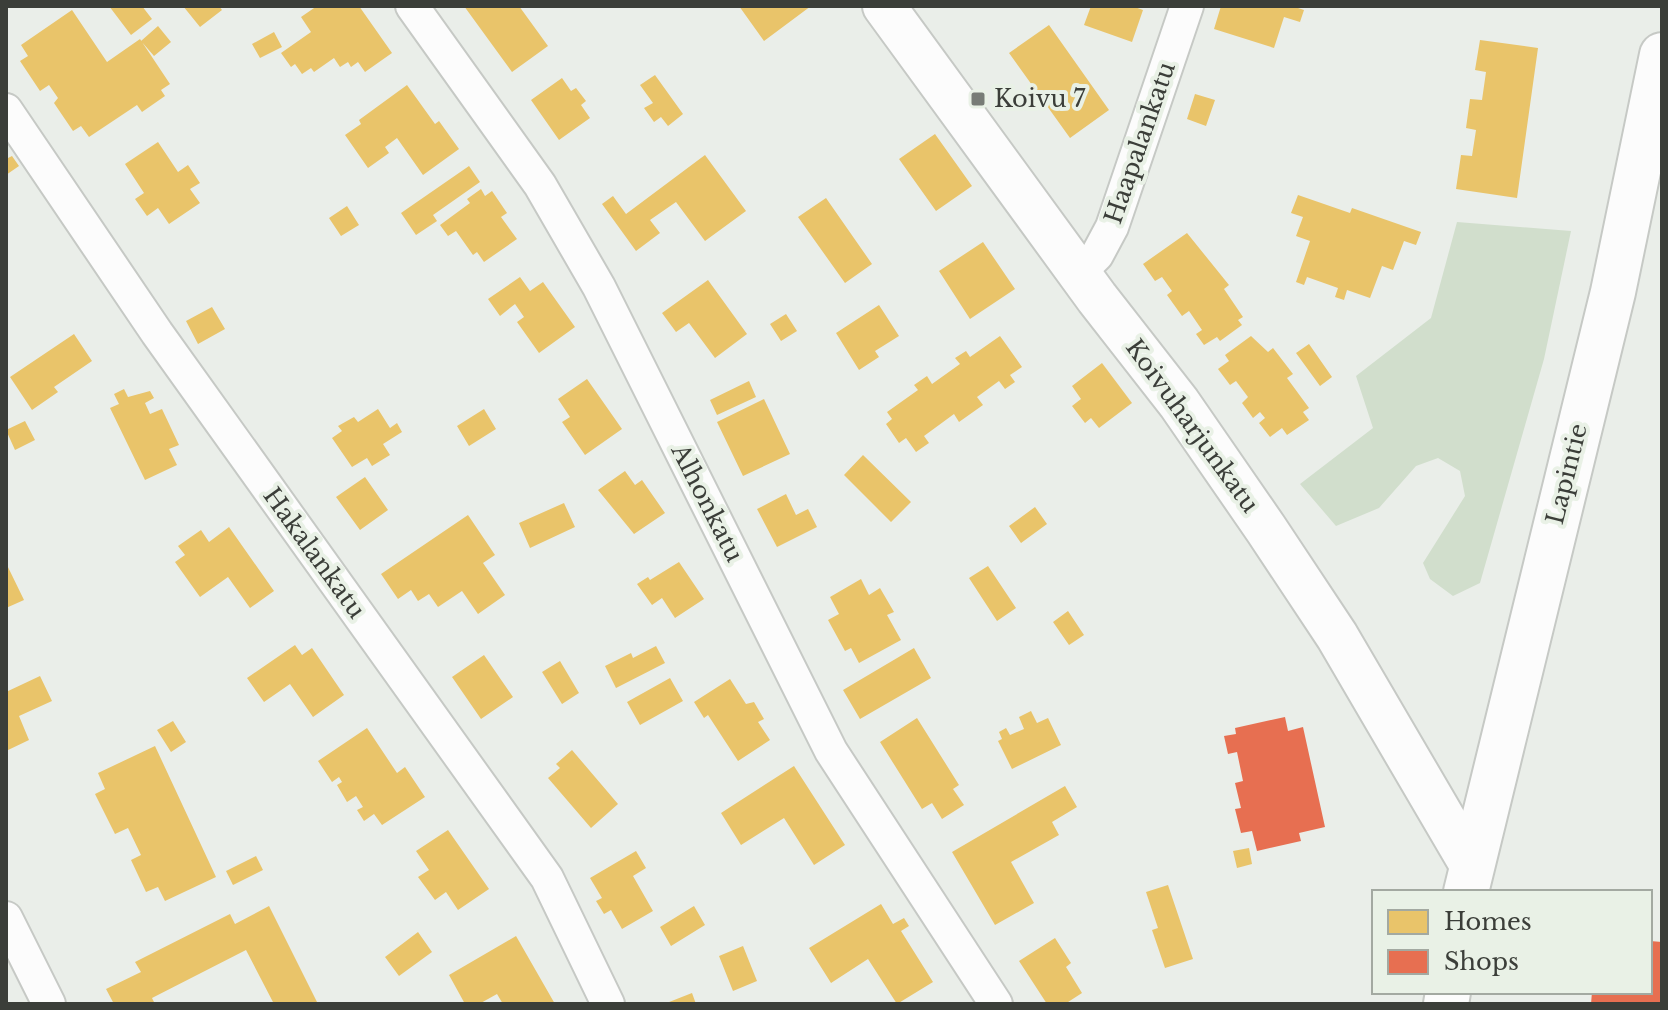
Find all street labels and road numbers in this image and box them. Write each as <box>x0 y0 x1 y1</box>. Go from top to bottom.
street label: Haapalankatu <box>1098 58 1181 228</box>
street label: Koivuharjunkatu <box>1120 333 1265 518</box>
street label: Lapintie <box>1540 421 1593 527</box>
street label: Alhonkatu <box>665 438 749 567</box>
street label: Hakalankatu <box>257 482 372 624</box>

